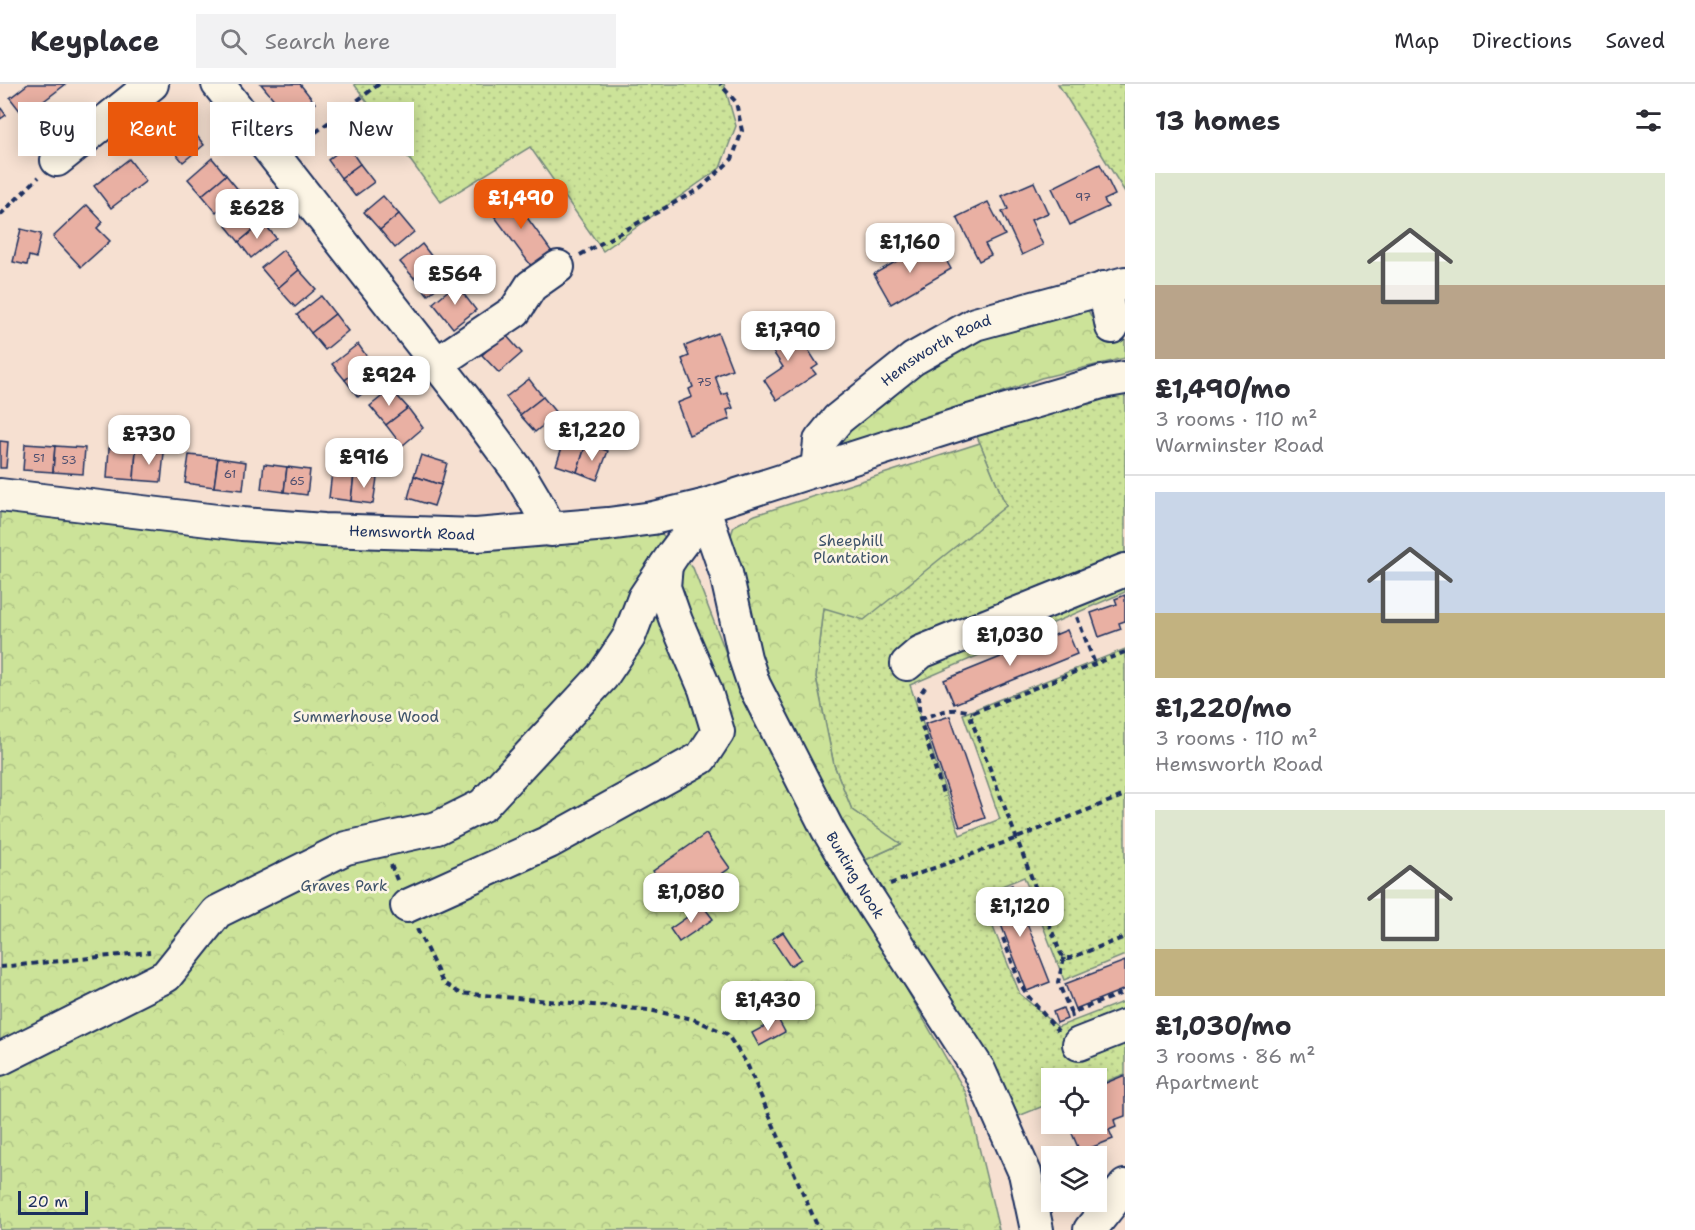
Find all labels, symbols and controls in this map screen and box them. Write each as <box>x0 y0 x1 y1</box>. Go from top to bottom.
search box <box>196 14 616 68</box>
text: Keyplace <box>30 22 160 60</box>
icon: search <box>217 25 250 58</box>
text: Search here <box>265 27 390 56</box>
text: Map <box>1394 27 1439 55</box>
text: Directions <box>1472 27 1572 55</box>
text: Saved <box>1605 27 1665 55</box>
chip: Buy <box>18 102 96 156</box>
chip: Rent <box>108 102 198 156</box>
chip: Filters <box>210 102 315 156</box>
chip: New <box>327 102 414 156</box>
text: 13 homes <box>1155 103 1281 138</box>
icon: filters <box>1632 104 1665 137</box>
pin: £1,490 <box>472 179 570 230</box>
text: £1,490 <box>488 185 554 211</box>
pin: £628 <box>221 189 293 240</box>
house number: 97 <box>1075 189 1091 205</box>
text: £628 <box>230 195 284 221</box>
icon: home <box>1356 212 1464 320</box>
pin: £1,160 <box>861 223 959 274</box>
text: £1,160 <box>880 229 940 255</box>
pin: £564 <box>419 255 491 306</box>
text: £564 <box>428 261 482 287</box>
street label: Hemsworth Road <box>877 310 994 391</box>
pin: £1,790 <box>739 311 837 362</box>
text: £1,790 <box>755 317 821 343</box>
pin: £924 <box>353 356 425 407</box>
text: £924 <box>362 362 416 388</box>
text: £1,490/mo <box>1155 371 1291 406</box>
house number: 75 <box>696 374 712 390</box>
text: 3 rooms · 110 m² <box>1155 406 1318 432</box>
pin: £1,220 <box>543 411 641 462</box>
pin: £730 <box>113 415 185 466</box>
text: £1,220 <box>558 417 626 443</box>
text: £730 <box>122 421 176 447</box>
text: Warminster Road <box>1155 432 1324 458</box>
pin: £916 <box>328 438 400 489</box>
text: £916 <box>339 444 389 470</box>
house number: 51 <box>33 450 45 466</box>
house number: 53 <box>61 452 77 468</box>
house number: 61 <box>224 466 236 482</box>
house number: 65 <box>289 473 305 489</box>
street label: Hemsworth Road <box>349 521 476 545</box>
park label: Sheephill Plantation <box>813 531 889 568</box>
icon: home <box>1356 531 1464 639</box>
pin: £1,030 <box>961 616 1059 667</box>
text: £1,030 <box>976 622 1044 648</box>
text: £1,220/mo <box>1155 690 1292 725</box>
park label: Summerhouse Wood <box>293 707 440 727</box>
text: 3 rooms · 110 m² <box>1155 725 1318 751</box>
text: Hemsworth Road <box>1155 751 1323 777</box>
street label: Bunting Nook <box>821 828 889 923</box>
icon: home <box>1356 849 1464 957</box>
pin: £1,080 <box>642 873 740 924</box>
park label: Graves Park <box>300 876 388 896</box>
text: £1,080 <box>657 879 725 905</box>
pin: £1,120 <box>971 887 1069 938</box>
text: £1,120 <box>990 893 1050 919</box>
pin: £1,430 <box>719 981 817 1032</box>
text: £1,430 <box>735 987 801 1013</box>
text: £1,030/mo <box>1155 1008 1292 1043</box>
text: 3 rooms · 86 m² <box>1155 1043 1315 1069</box>
map controls <box>1041 1068 1107 1212</box>
button: locate <box>1041 1068 1107 1134</box>
text: Apartment <box>1155 1069 1259 1095</box>
button: layers <box>1041 1146 1107 1212</box>
scale bar <box>18 1188 88 1216</box>
text: 20 m <box>27 1191 68 1212</box>

